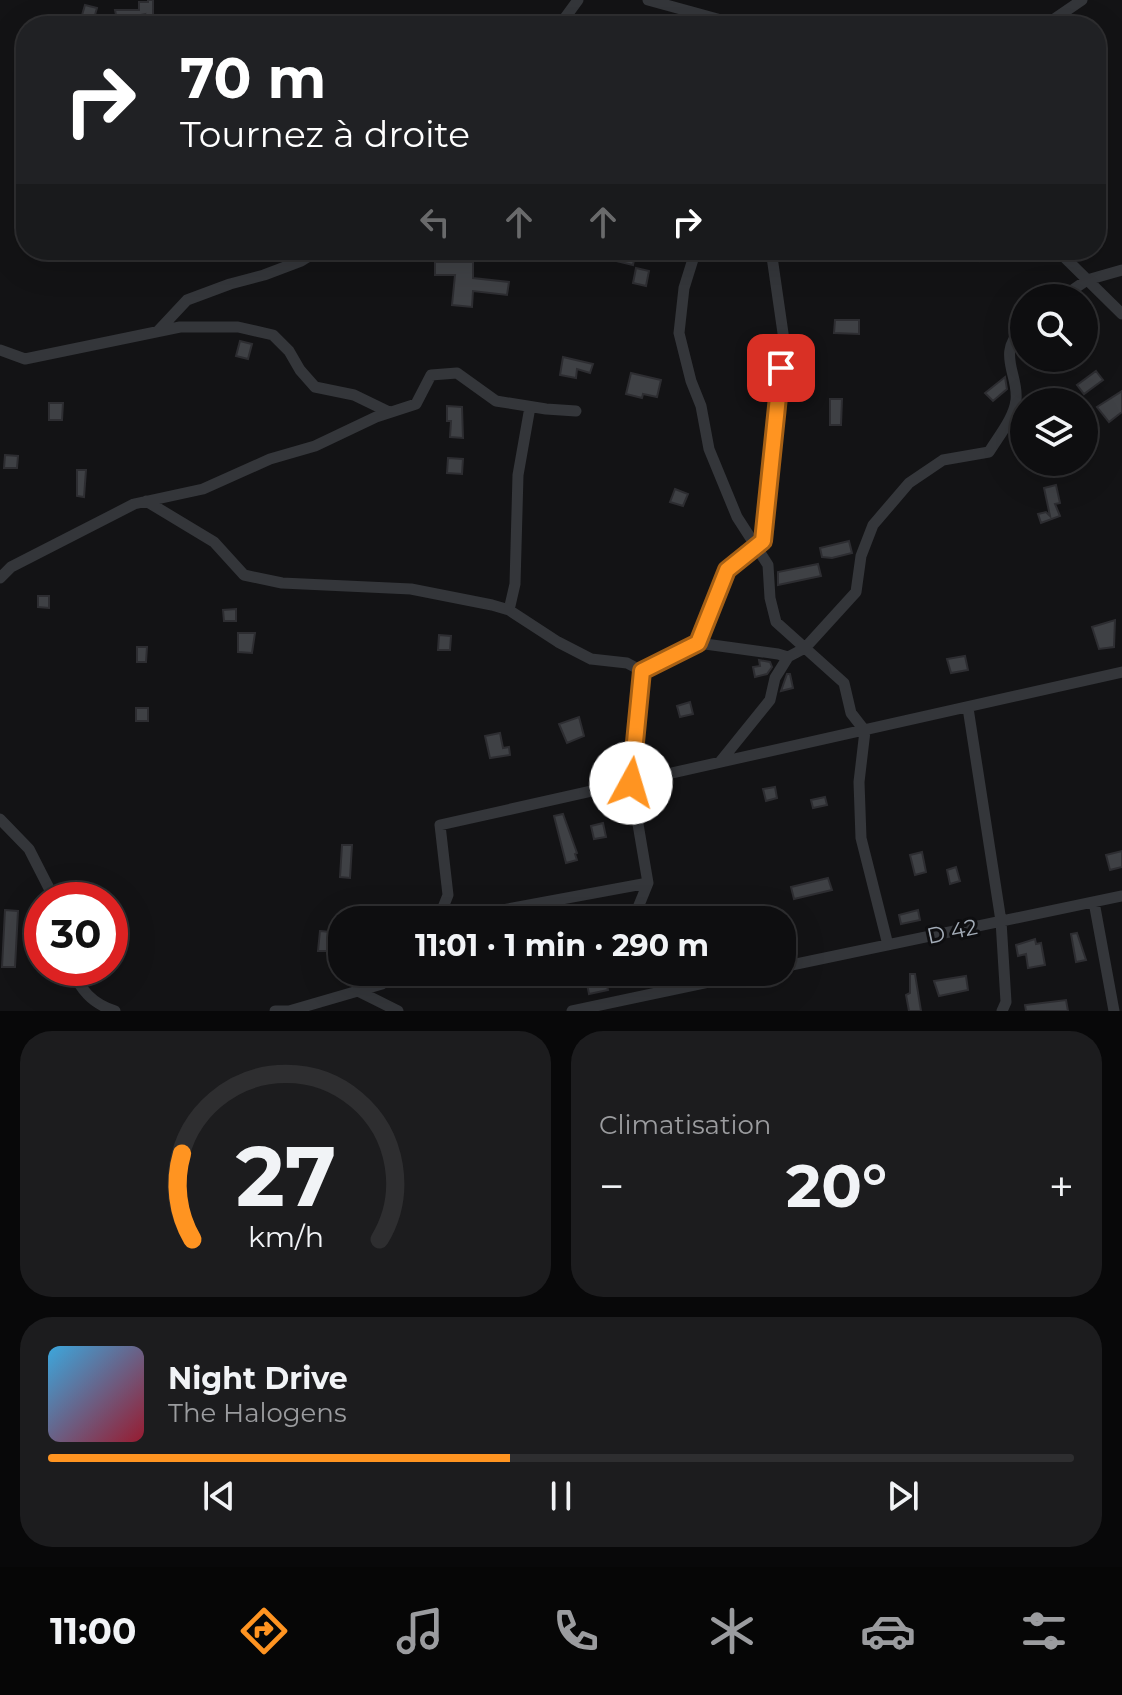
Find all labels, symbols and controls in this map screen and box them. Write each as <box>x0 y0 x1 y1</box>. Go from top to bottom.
text: 70 m <box>180 44 326 112</box>
icon: right <box>48 48 152 152</box>
text: Tournez à droite <box>180 112 470 156</box>
icon: left <box>413 200 457 244</box>
icon: ahead <box>497 200 541 244</box>
icon: ahead <box>581 200 625 244</box>
icon: right <box>665 200 709 244</box>
map controls <box>1010 284 1098 476</box>
button: search <box>1010 284 1098 372</box>
pin <box>747 334 815 402</box>
icon: arrive <box>759 346 803 390</box>
button: layers <box>1010 388 1098 476</box>
position arrow <box>589 741 673 825</box>
speed limit sign: 30 <box>24 882 128 986</box>
street label: D 42 <box>924 913 980 950</box>
text: 11:01 · 1 min · 290 m <box>415 927 709 964</box>
text: Climatisation <box>599 1109 771 1141</box>
text: 27 <box>235 1125 336 1227</box>
text: 20° <box>786 1149 887 1222</box>
text: − <box>599 1159 624 1213</box>
text: + <box>1049 1159 1074 1213</box>
text: km/h <box>247 1219 324 1254</box>
text: Night Drive <box>168 1360 348 1397</box>
text: The Halogens <box>168 1397 347 1429</box>
icon: previous <box>197 1474 241 1518</box>
icon: pause <box>539 1474 583 1518</box>
icon: next <box>881 1474 925 1518</box>
icon: directions <box>236 1603 292 1659</box>
icon: music <box>392 1603 448 1659</box>
icon: phone <box>548 1603 604 1659</box>
icon: climate <box>704 1603 760 1659</box>
icon: car <box>860 1603 916 1659</box>
icon: filters <box>1016 1603 1072 1659</box>
text: 11:00 <box>50 1609 137 1653</box>

